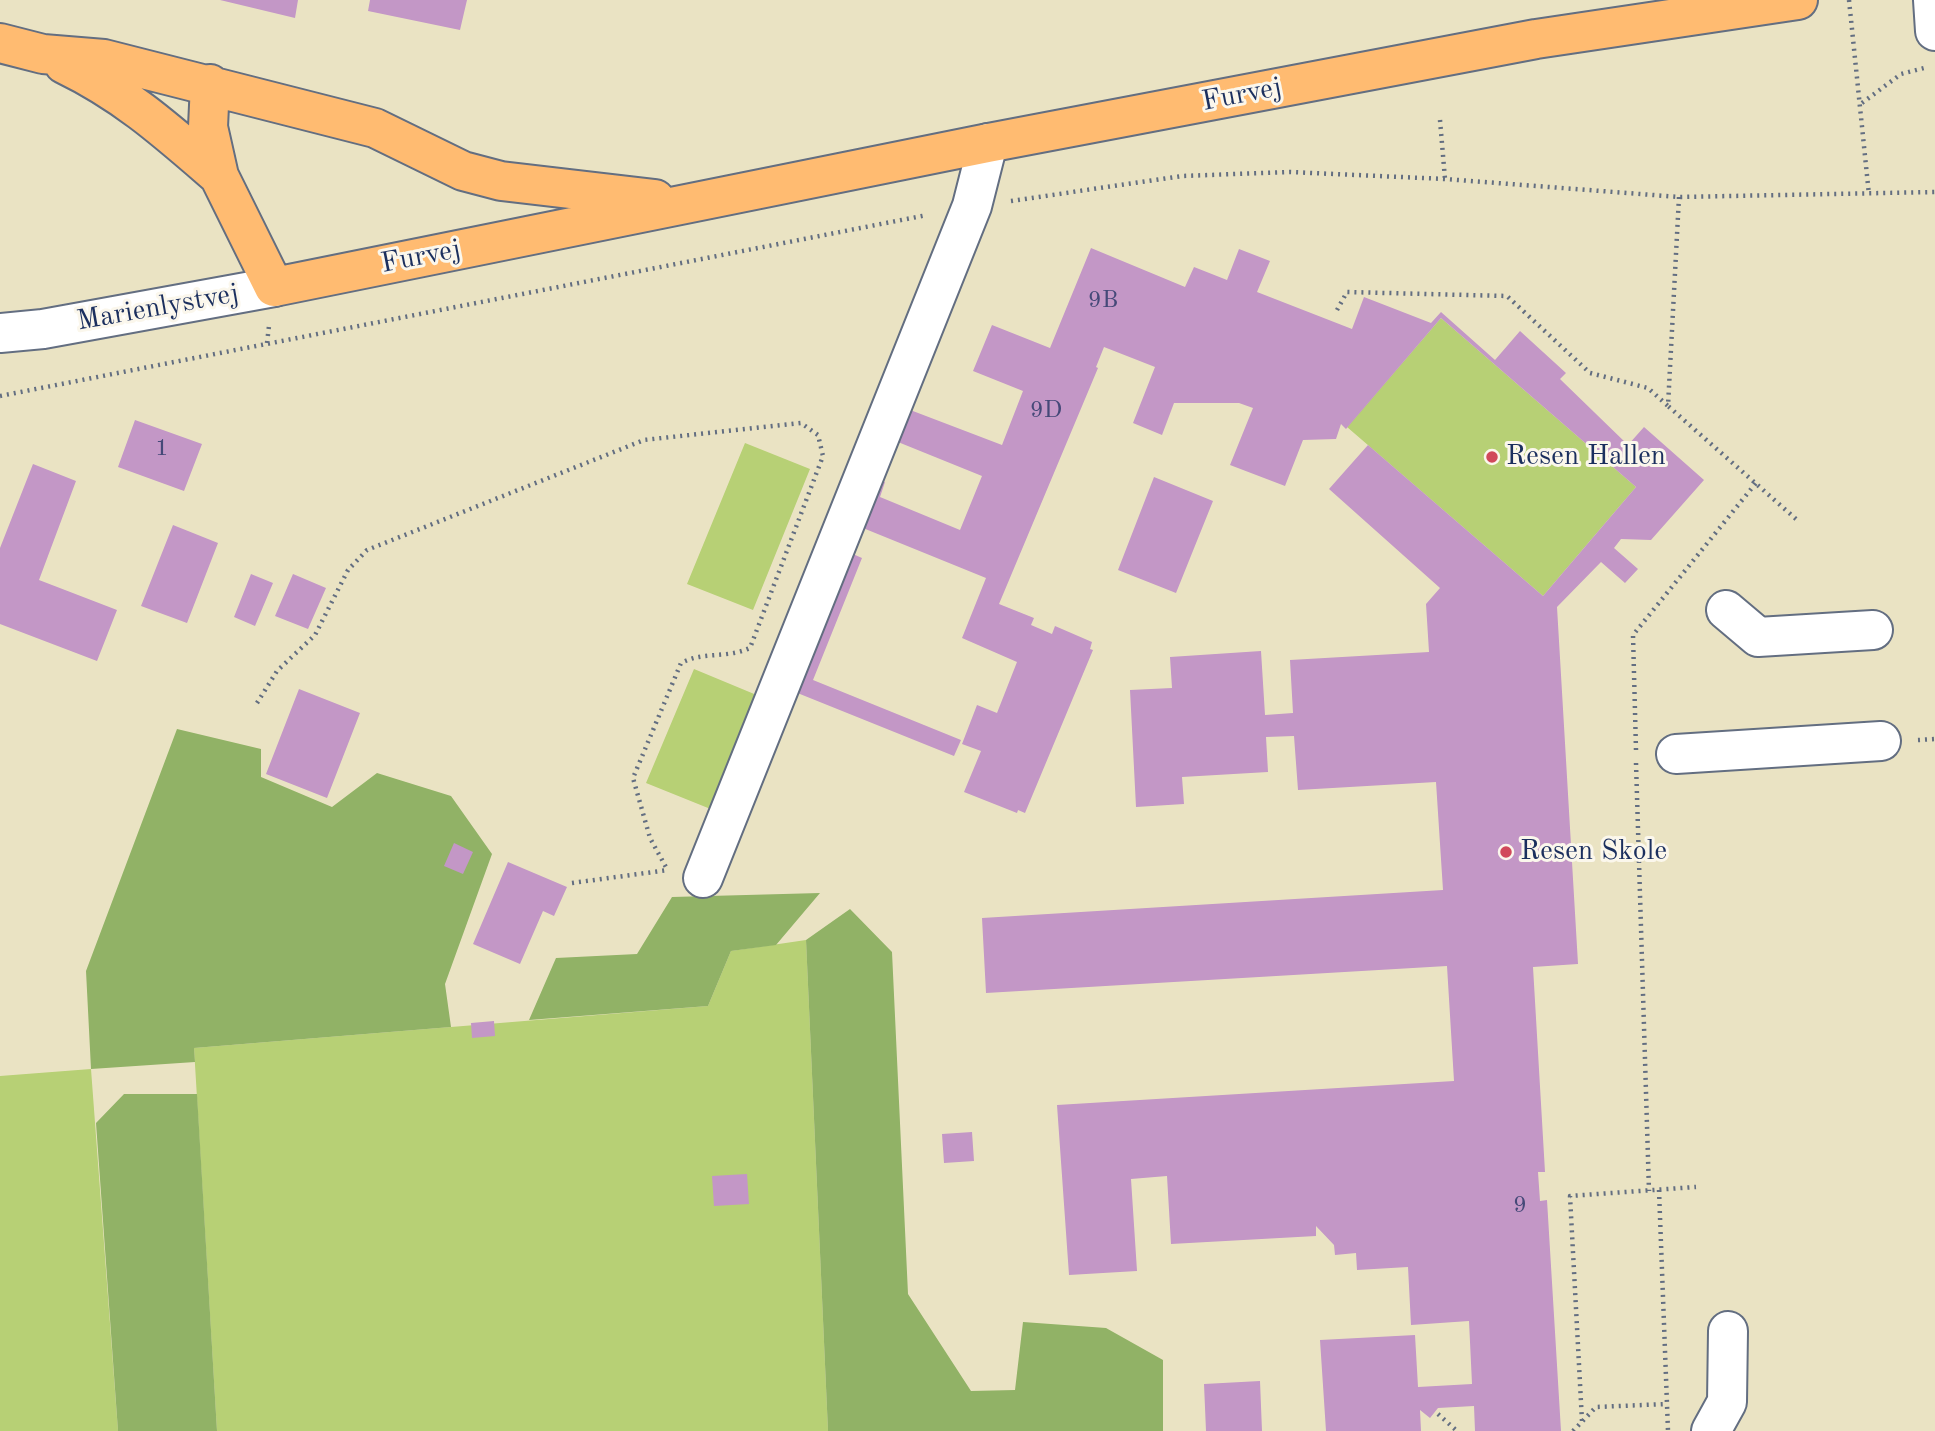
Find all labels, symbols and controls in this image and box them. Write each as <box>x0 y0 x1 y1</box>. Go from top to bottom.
street label: Furvej <box>1199 71 1285 119</box>
street label: Furvej <box>378 233 464 281</box>
street label: Marienlystvej <box>74 277 242 339</box>
house number: 9B <box>1088 287 1118 315</box>
house number: 9D <box>1030 397 1062 425</box>
house number: 1 <box>155 435 169 463</box>
place label: Resen Hallen <box>1506 440 1666 474</box>
marker: Resen Hallen <box>1484 449 1500 465</box>
place label: Resen Skole <box>1520 835 1667 869</box>
marker: Resen Skole <box>1498 844 1514 860</box>
house number: 9 <box>1513 1192 1527 1220</box>

